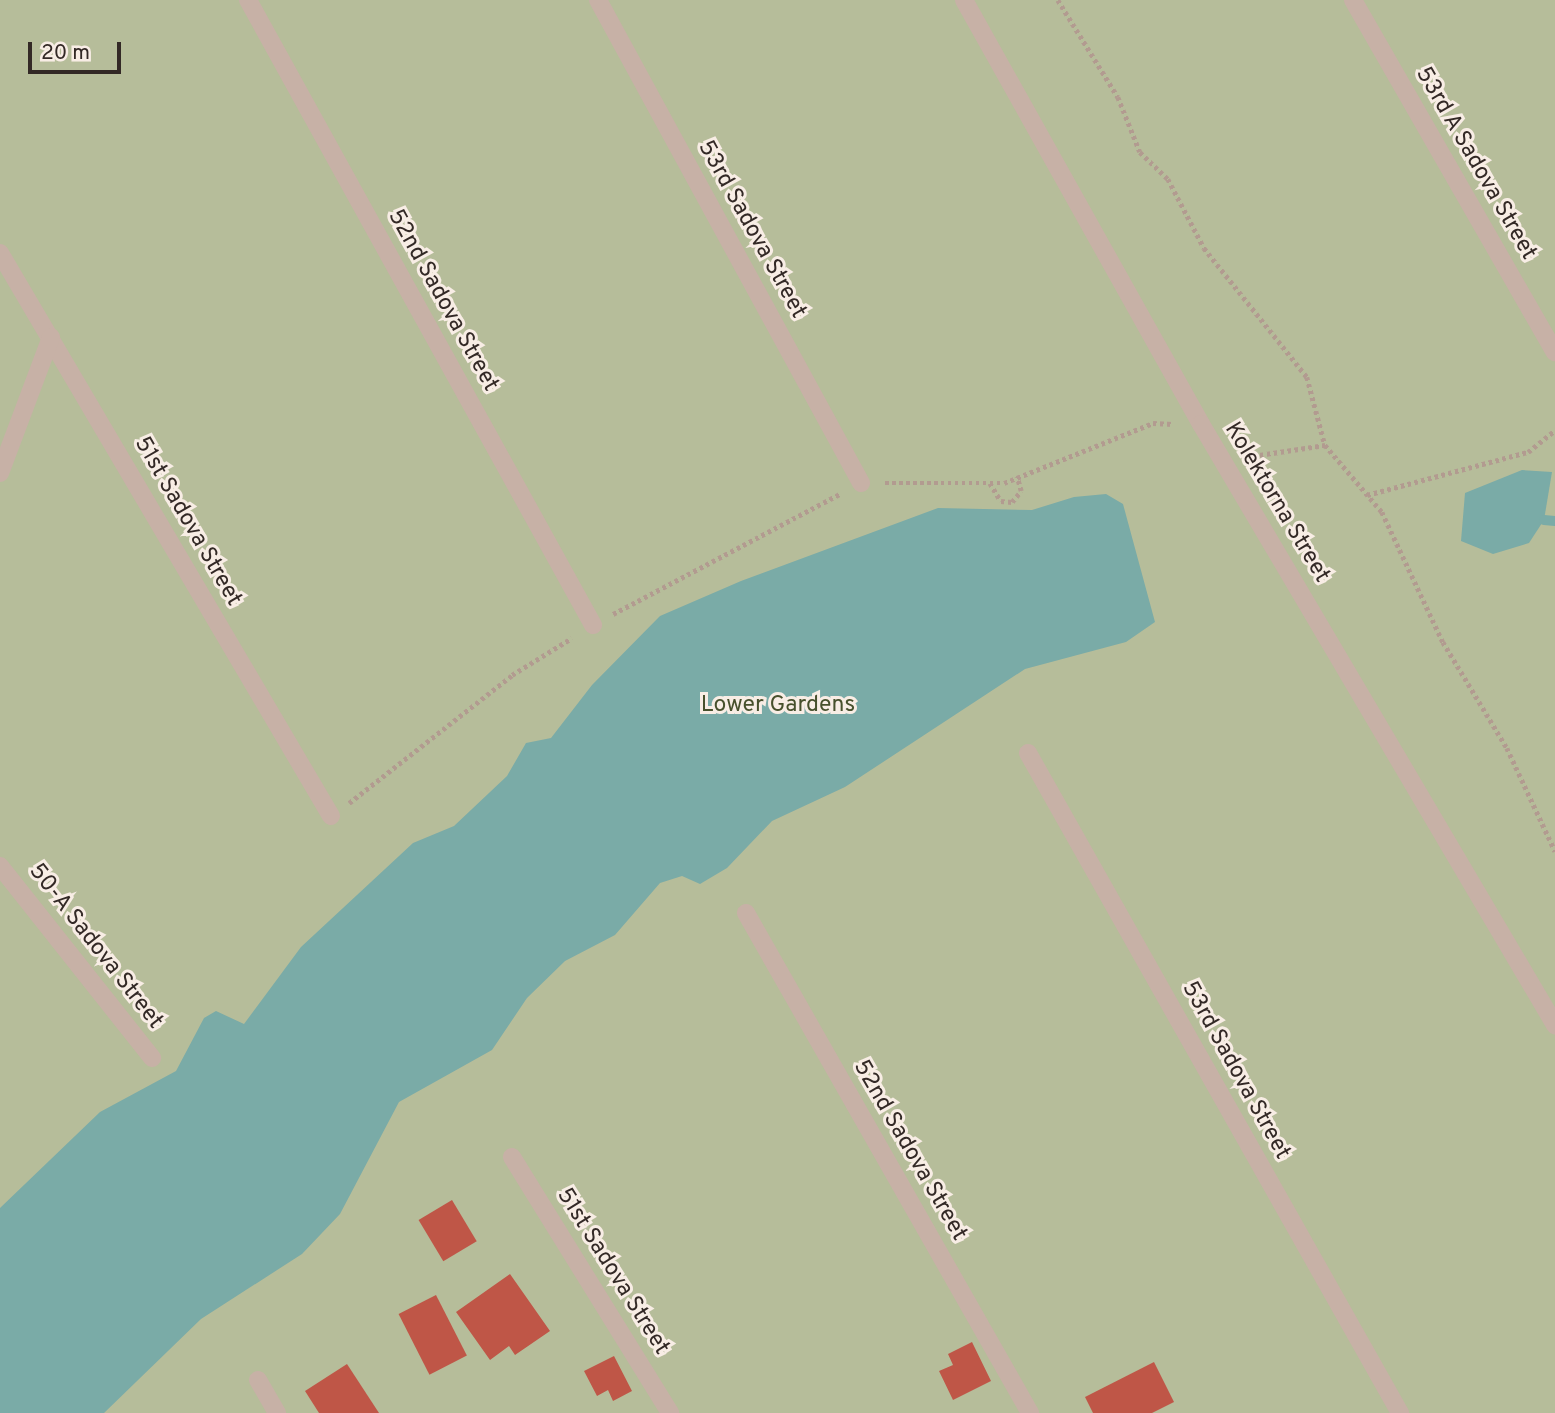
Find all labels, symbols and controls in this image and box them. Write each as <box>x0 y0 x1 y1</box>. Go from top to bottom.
scale bar <box>32 28 124 72</box>
text: 20 m <box>41 40 90 67</box>
street label: 53rd A Sadova Street <box>1408 62 1542 266</box>
street label: 53rd Sadova Street <box>691 136 811 324</box>
street label: 52nd Sadova Street <box>381 205 503 397</box>
street label: Kolektorna Street <box>1217 418 1335 588</box>
street label: 51st Sadova Street <box>127 432 247 612</box>
park label: Lower Gardens <box>701 692 855 720</box>
street label: 50-A Sadova Street <box>22 859 168 1035</box>
street label: 53rd Sadova Street <box>1175 977 1295 1165</box>
street label: 52nd Sadova Street <box>846 1056 972 1246</box>
street label: 51st Sadova Street <box>550 1184 674 1360</box>

